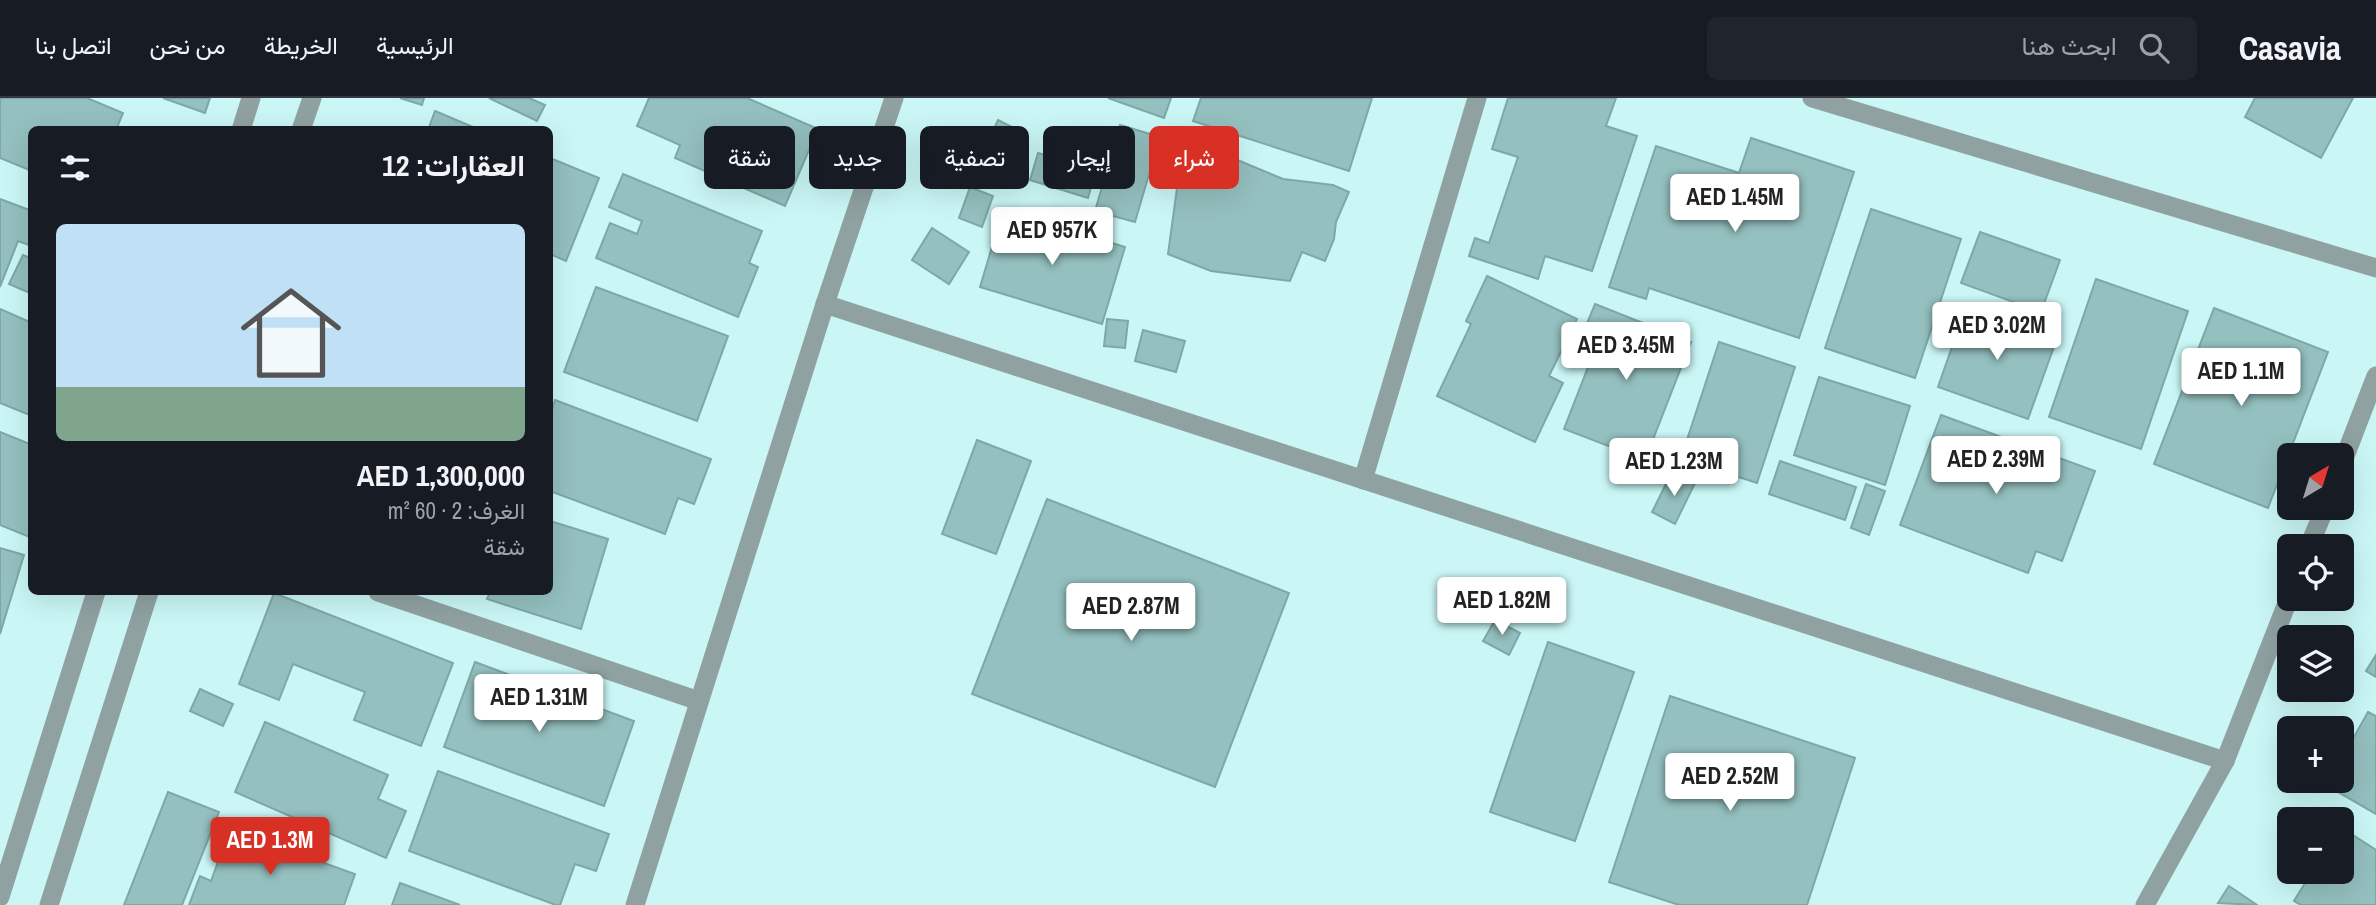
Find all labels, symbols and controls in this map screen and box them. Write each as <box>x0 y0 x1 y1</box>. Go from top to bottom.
search box <box>1707 17 2197 80</box>
text: Casavia <box>2239 26 2341 70</box>
text: ابحث هنا <box>2022 28 2117 63</box>
text: اتصل بنا <box>35 29 112 61</box>
text: من نحن <box>150 29 226 61</box>
text: الخريطة <box>264 29 338 61</box>
text: الرئيسية <box>376 29 453 61</box>
icon: search <box>2135 29 2173 67</box>
chip: شقة <box>704 126 795 189</box>
chip: جديد <box>809 126 906 189</box>
chip: تصفية <box>920 126 1029 189</box>
chip: إيجار <box>1043 126 1135 189</box>
chip: شراء <box>1149 126 1239 189</box>
text: العقارات: 12 <box>382 145 525 185</box>
icon: filters <box>56 149 94 187</box>
pin: AED 1.45M <box>1655 174 1815 234</box>
text: AED 1.45M <box>1686 181 1784 212</box>
pin: AED 957K <box>980 208 1124 267</box>
text: AED 957K <box>1007 214 1097 245</box>
icon: home <box>228 270 354 396</box>
pin: AED 3.02M <box>1917 302 2077 362</box>
text: AED 3.02M <box>1948 309 2046 340</box>
pin: AED 3.45M <box>1546 322 1706 382</box>
text: AED 3.45M <box>1577 329 1675 360</box>
pin: AED 1.1M <box>2169 348 2313 408</box>
text: AED 1.1M <box>2198 355 2285 386</box>
pin: AED 2.39M <box>1916 436 2076 496</box>
pin: AED 1.23M <box>1594 438 1754 498</box>
text: AED 2.39M <box>1947 443 2045 474</box>
north arrow <box>2277 443 2354 520</box>
map controls <box>2277 443 2354 884</box>
text: AED 1.23M <box>1625 445 1723 476</box>
text: AED 1,300,000 <box>357 455 525 495</box>
text: الغرف: 2 · 60 m² <box>388 495 525 526</box>
text: شقة <box>483 531 525 562</box>
button: locate <box>2277 534 2354 611</box>
pin: AED 1.82M <box>1422 578 1582 637</box>
pin: AED 2.87M <box>1051 584 1211 643</box>
text: AED 1.82M <box>1453 584 1551 615</box>
text: AED 2.87M <box>1082 590 1180 621</box>
button: layers <box>2277 625 2354 702</box>
pin: AED 1.31M <box>459 674 619 734</box>
text: AED 1.31M <box>490 681 588 712</box>
button: + <box>2277 716 2354 793</box>
pin: AED 2.52M <box>1650 754 1810 813</box>
text: AED 2.52M <box>1681 760 1779 791</box>
button: − <box>2277 807 2354 884</box>
pin: AED 1.3M <box>198 818 342 877</box>
text: AED 1.3M <box>227 824 314 855</box>

